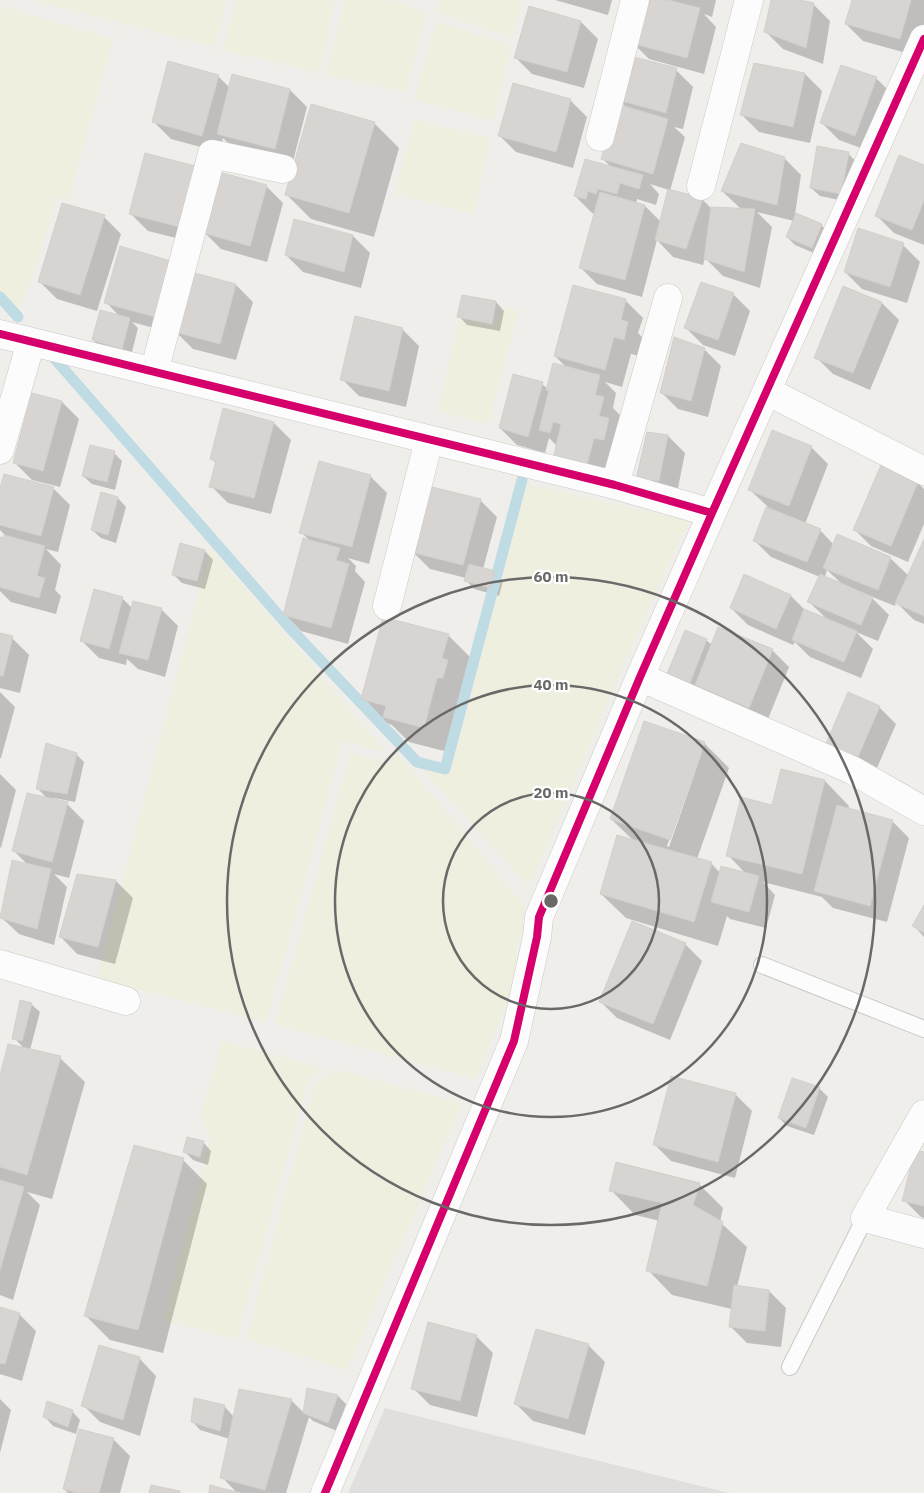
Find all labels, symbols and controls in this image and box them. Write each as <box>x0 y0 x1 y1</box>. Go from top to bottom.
text: 60 m <box>534 567 568 586</box>
text: 40 m <box>534 675 568 694</box>
text: 20 m <box>534 783 568 802</box>
centre of rings <box>542 892 560 910</box>

